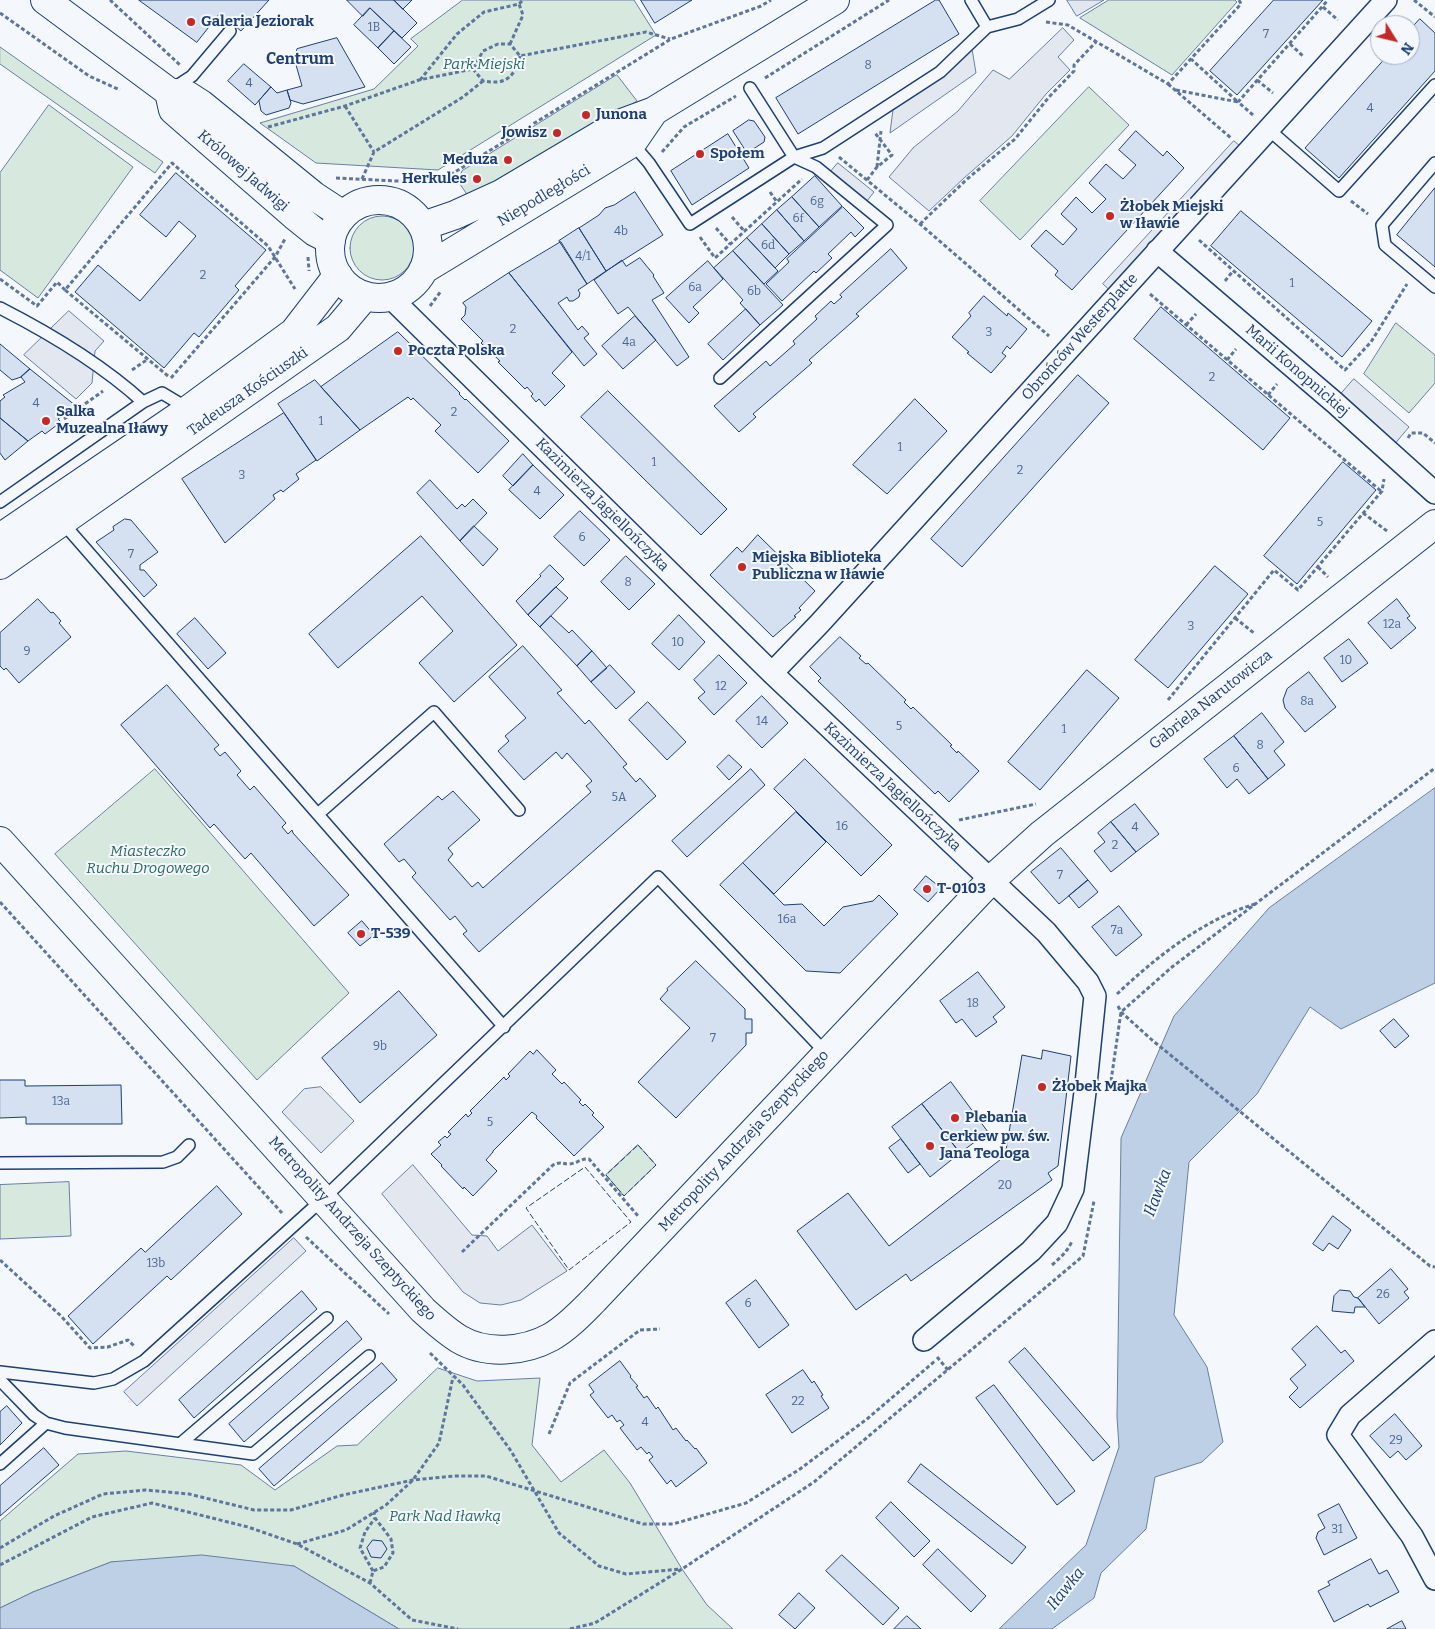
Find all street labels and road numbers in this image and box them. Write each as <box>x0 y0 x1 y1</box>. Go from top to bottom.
street label: Królowej Jadwigi <box>194 126 292 216</box>
street label: Niepodległości <box>494 161 594 231</box>
street label: Obrońców Westerplatte <box>1018 270 1142 404</box>
street label: Marii Konopnickiej <box>1241 321 1353 421</box>
street label: Tadeusza Kościuszki <box>185 344 311 440</box>
street label: Kazimierza Jagiellończyka <box>532 435 672 575</box>
street label: Gabriela Narutowicza <box>1146 646 1276 754</box>
street label: Kazimierza Jagiellończyka <box>820 719 964 855</box>
street label: Metropolity Andrzeja Szeptyckiego <box>655 1047 833 1235</box>
street label: Metropolity Andrzeja Szeptyckiego <box>265 1133 439 1325</box>

